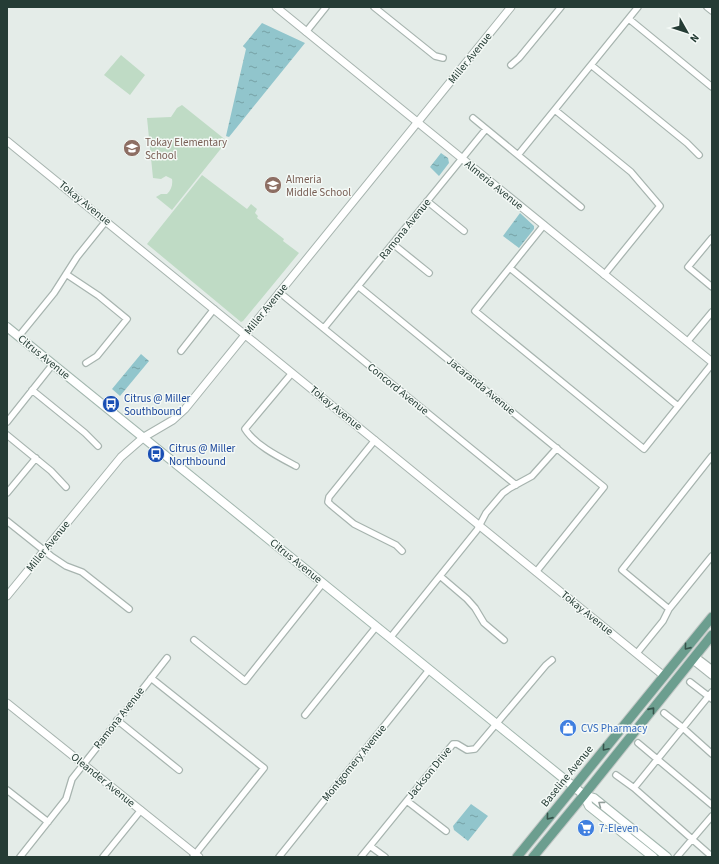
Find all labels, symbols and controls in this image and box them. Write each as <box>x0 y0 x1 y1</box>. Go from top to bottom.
north arrow <box>667 12 707 52</box>
street label: Miller Avenue <box>445 29 496 87</box>
text: N <box>686 30 703 46</box>
place label: Tokay Elementary School <box>145 135 227 163</box>
school or university icon: Tokay Elementary School <box>122 138 142 158</box>
street label: Almeria Avenue <box>461 157 527 214</box>
place label: Almeria Middle School <box>286 172 351 200</box>
school or university icon: Almeria Middle School <box>263 175 283 195</box>
street label: Tokay Avenue <box>56 177 115 229</box>
street label: Ramona Avenue <box>376 195 435 263</box>
street label: Miller Avenue <box>241 280 292 338</box>
street label: Citrus Avenue <box>15 331 74 383</box>
street label: Jacaranda Avenue <box>444 354 519 419</box>
street label: Concord Avenue <box>364 360 432 419</box>
street label: Tokay Avenue <box>307 382 366 434</box>
place label: Citrus @ Miller Southbound <box>124 391 191 419</box>
bus stop icon: Citrus @ Miller Southbound <box>101 394 121 414</box>
place label: Citrus @ Miller Northbound <box>169 441 236 469</box>
bus stop icon: Citrus @ Miller Northbound <box>146 444 166 464</box>
street label: Miller Avenue <box>23 517 74 575</box>
street label: Citrus Avenue <box>267 535 326 587</box>
street label: Tokay Avenue <box>558 587 617 639</box>
one-way arrow <box>685 643 692 650</box>
street label: Ramona Avenue <box>90 684 148 752</box>
one-way arrow <box>647 707 654 714</box>
shop icon: CVS Pharmacy <box>558 718 578 738</box>
street label: Montgomery Avenue <box>318 721 390 805</box>
place label: CVS Pharmacy <box>581 721 647 736</box>
street label: Baseline Avenue <box>538 742 597 810</box>
street label: Jackson Drive <box>403 743 455 803</box>
one-way arrow <box>603 743 610 750</box>
street label: Oleander Avenue <box>68 749 139 811</box>
one-way arrow <box>598 801 605 808</box>
one-way arrow <box>547 813 554 820</box>
supermarket icon: 7-Eleven <box>576 818 596 838</box>
place label: 7-Eleven <box>599 821 639 836</box>

